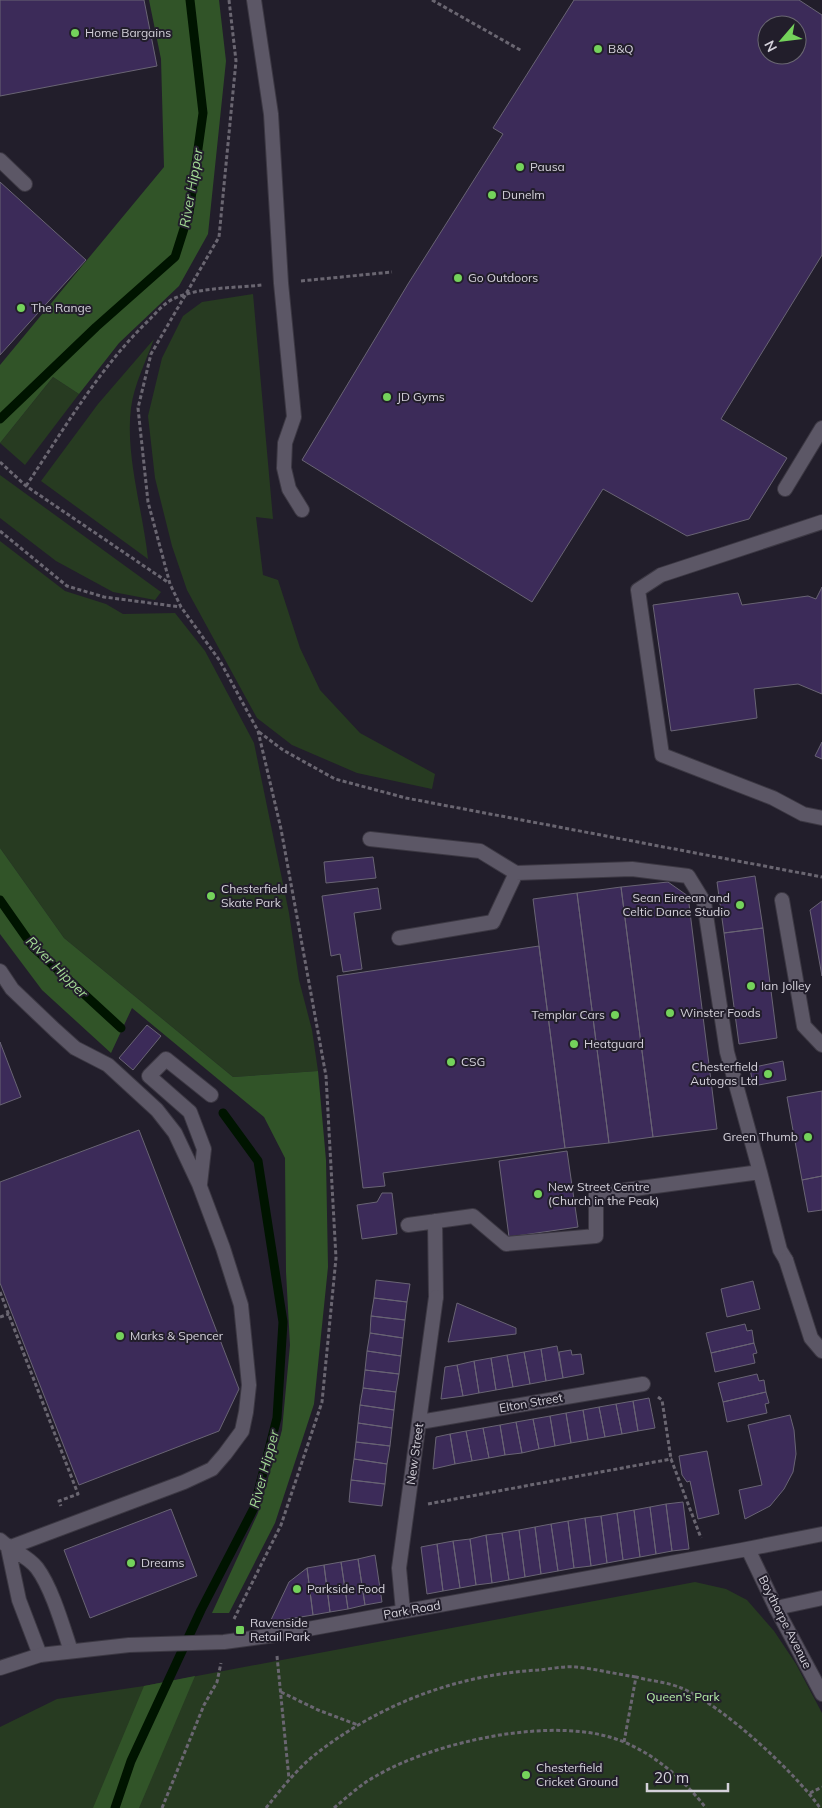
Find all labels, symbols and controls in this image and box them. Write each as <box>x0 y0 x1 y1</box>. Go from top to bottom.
north arrow <box>757 15 807 65</box>
place label: Home Bargains <box>85 25 171 40</box>
marker: Home Bargains <box>69 27 81 39</box>
text: N <box>760 37 781 55</box>
place label: B&Q <box>608 41 633 56</box>
marker: B&Q <box>592 43 604 55</box>
water label: River Hipper <box>175 146 207 229</box>
place label: Pausa <box>530 159 565 174</box>
marker: Pausa <box>514 161 526 173</box>
place label: Dunelm <box>502 187 545 202</box>
marker: Dunelm <box>486 189 498 201</box>
place label: Go Outdoors <box>468 270 538 285</box>
marker: Go Outdoors <box>452 272 464 284</box>
place label: The Range <box>31 300 91 315</box>
marker: The Range <box>15 302 27 314</box>
place label: JD Gyms <box>397 389 445 404</box>
marker: JD Gyms <box>381 391 393 403</box>
place label: Chesterfield Skate Park <box>221 881 287 910</box>
marker: Chesterfield Skate Park <box>205 890 217 902</box>
place label: Sean Eireean and Celtic Dance Studio <box>623 890 730 919</box>
marker: Sean Eireean and Celtic Dance Studio <box>734 899 746 911</box>
water label: River Hipper <box>22 932 92 1002</box>
place label: Ian Jolley <box>761 978 811 993</box>
marker: Ian Jolley <box>745 980 757 992</box>
place label: Winster Foods <box>680 1005 761 1020</box>
place label: Templar Cars <box>531 1007 605 1022</box>
marker: Winster Foods <box>664 1007 676 1019</box>
marker: Templar Cars <box>609 1009 621 1021</box>
place label: Heatguard <box>584 1036 644 1051</box>
marker: Heatguard <box>568 1038 580 1050</box>
place label: CSG <box>461 1054 485 1069</box>
marker: CSG <box>445 1056 457 1068</box>
place label: Chesterfield Autogas Ltd <box>690 1059 758 1088</box>
marker: Chesterfield Autogas Ltd <box>762 1068 774 1080</box>
place label: Green Thumb <box>723 1129 798 1144</box>
marker: Green Thumb <box>802 1131 814 1143</box>
place label: New Street Centre (Church in the Peak) <box>548 1179 659 1208</box>
marker: New Street Centre (Church in the Peak) <box>532 1188 544 1200</box>
place label: Marks & Spencer <box>130 1328 224 1343</box>
marker: Marks & Spencer <box>114 1330 126 1342</box>
street label: Elton Street <box>498 1390 564 1415</box>
street label: New Street <box>403 1422 426 1486</box>
water label: River Hipper <box>245 1427 283 1510</box>
place label: Dreams <box>141 1555 185 1570</box>
marker: Dreams <box>125 1557 137 1569</box>
street label: Boythorpe Avenue <box>755 1573 815 1671</box>
place label: Parkside Food <box>307 1581 385 1596</box>
marker: Parkside Food <box>291 1583 303 1595</box>
street label: Park Road <box>382 1597 442 1622</box>
place label: Ravenside Retail Park <box>250 1615 311 1644</box>
marker: Ravenside Retail Park <box>234 1624 246 1636</box>
park label: Queen's Park <box>646 1689 720 1704</box>
place label: Chesterfield Cricket Ground <box>536 1760 618 1789</box>
scale bar <box>647 1760 728 1792</box>
text: 20 m <box>654 1768 689 1787</box>
marker: Chesterfield Cricket Ground <box>520 1769 532 1781</box>

